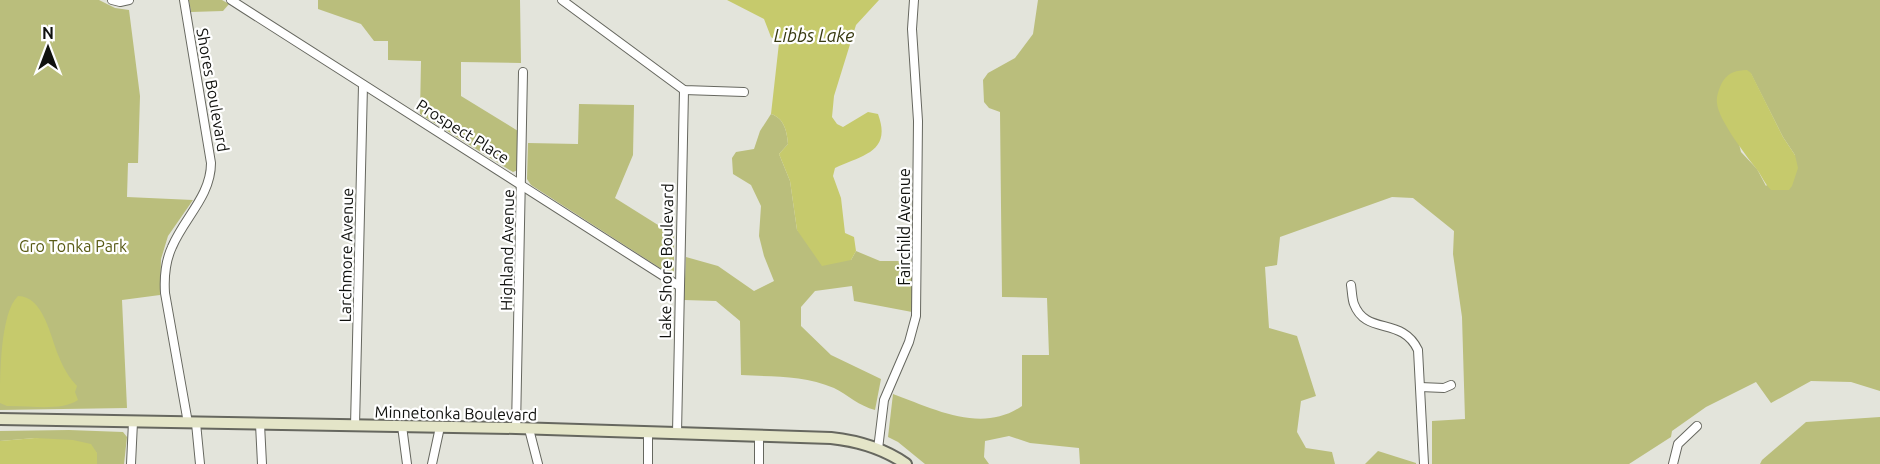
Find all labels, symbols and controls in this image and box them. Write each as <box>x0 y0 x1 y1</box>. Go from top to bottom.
north arrow <box>18 18 78 78</box>
text: N <box>42 24 54 42</box>
water label: Libbs Lake <box>774 25 854 45</box>
street label: Shores Boulevard <box>193 27 233 153</box>
street label: Prospect Place <box>413 95 513 167</box>
street label: Fairchild Avenue <box>895 168 913 286</box>
street label: Lake Shore Boulevard <box>656 183 676 339</box>
street label: Larchmore Avenue <box>336 188 356 322</box>
street label: Highland Avenue <box>497 189 517 311</box>
park label: Gro Tonka Park <box>19 237 127 255</box>
street label: Minnetonka Boulevard <box>374 403 538 423</box>

